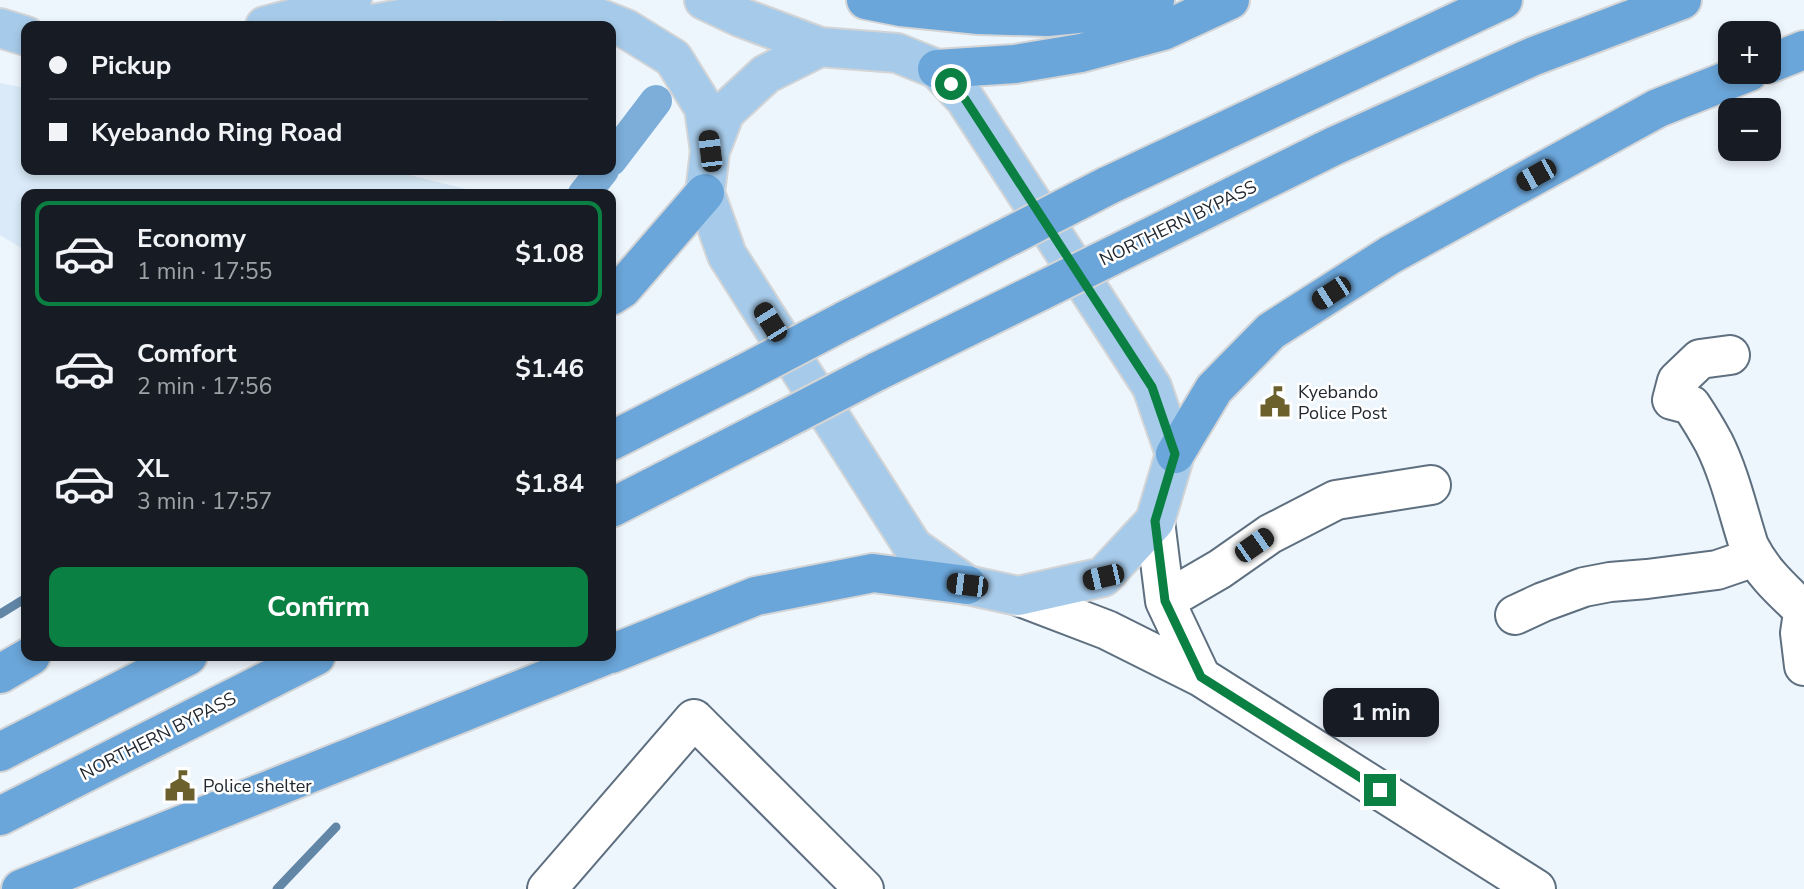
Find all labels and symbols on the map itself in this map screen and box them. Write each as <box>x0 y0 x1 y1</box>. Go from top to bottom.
route start <box>935 68 967 100</box>
car <box>698 129 723 173</box>
car <box>1513 156 1560 194</box>
street label: NORTHERN BYPASS <box>1095 175 1261 271</box>
car <box>1308 273 1355 313</box>
car <box>750 299 791 345</box>
place label: Kyebando Police Post <box>1298 380 1387 425</box>
public building icon: Kyebando Police Post <box>1258 385 1292 419</box>
car <box>1231 524 1278 566</box>
car <box>1081 562 1126 592</box>
car <box>945 572 990 598</box>
street label: NORTHERN BYPASS <box>76 686 240 786</box>
callout: 1 min <box>1322 688 1438 738</box>
public building icon: Police shelter <box>163 769 197 803</box>
place label: Police shelter <box>203 774 312 798</box>
route end <box>1364 774 1396 806</box>

